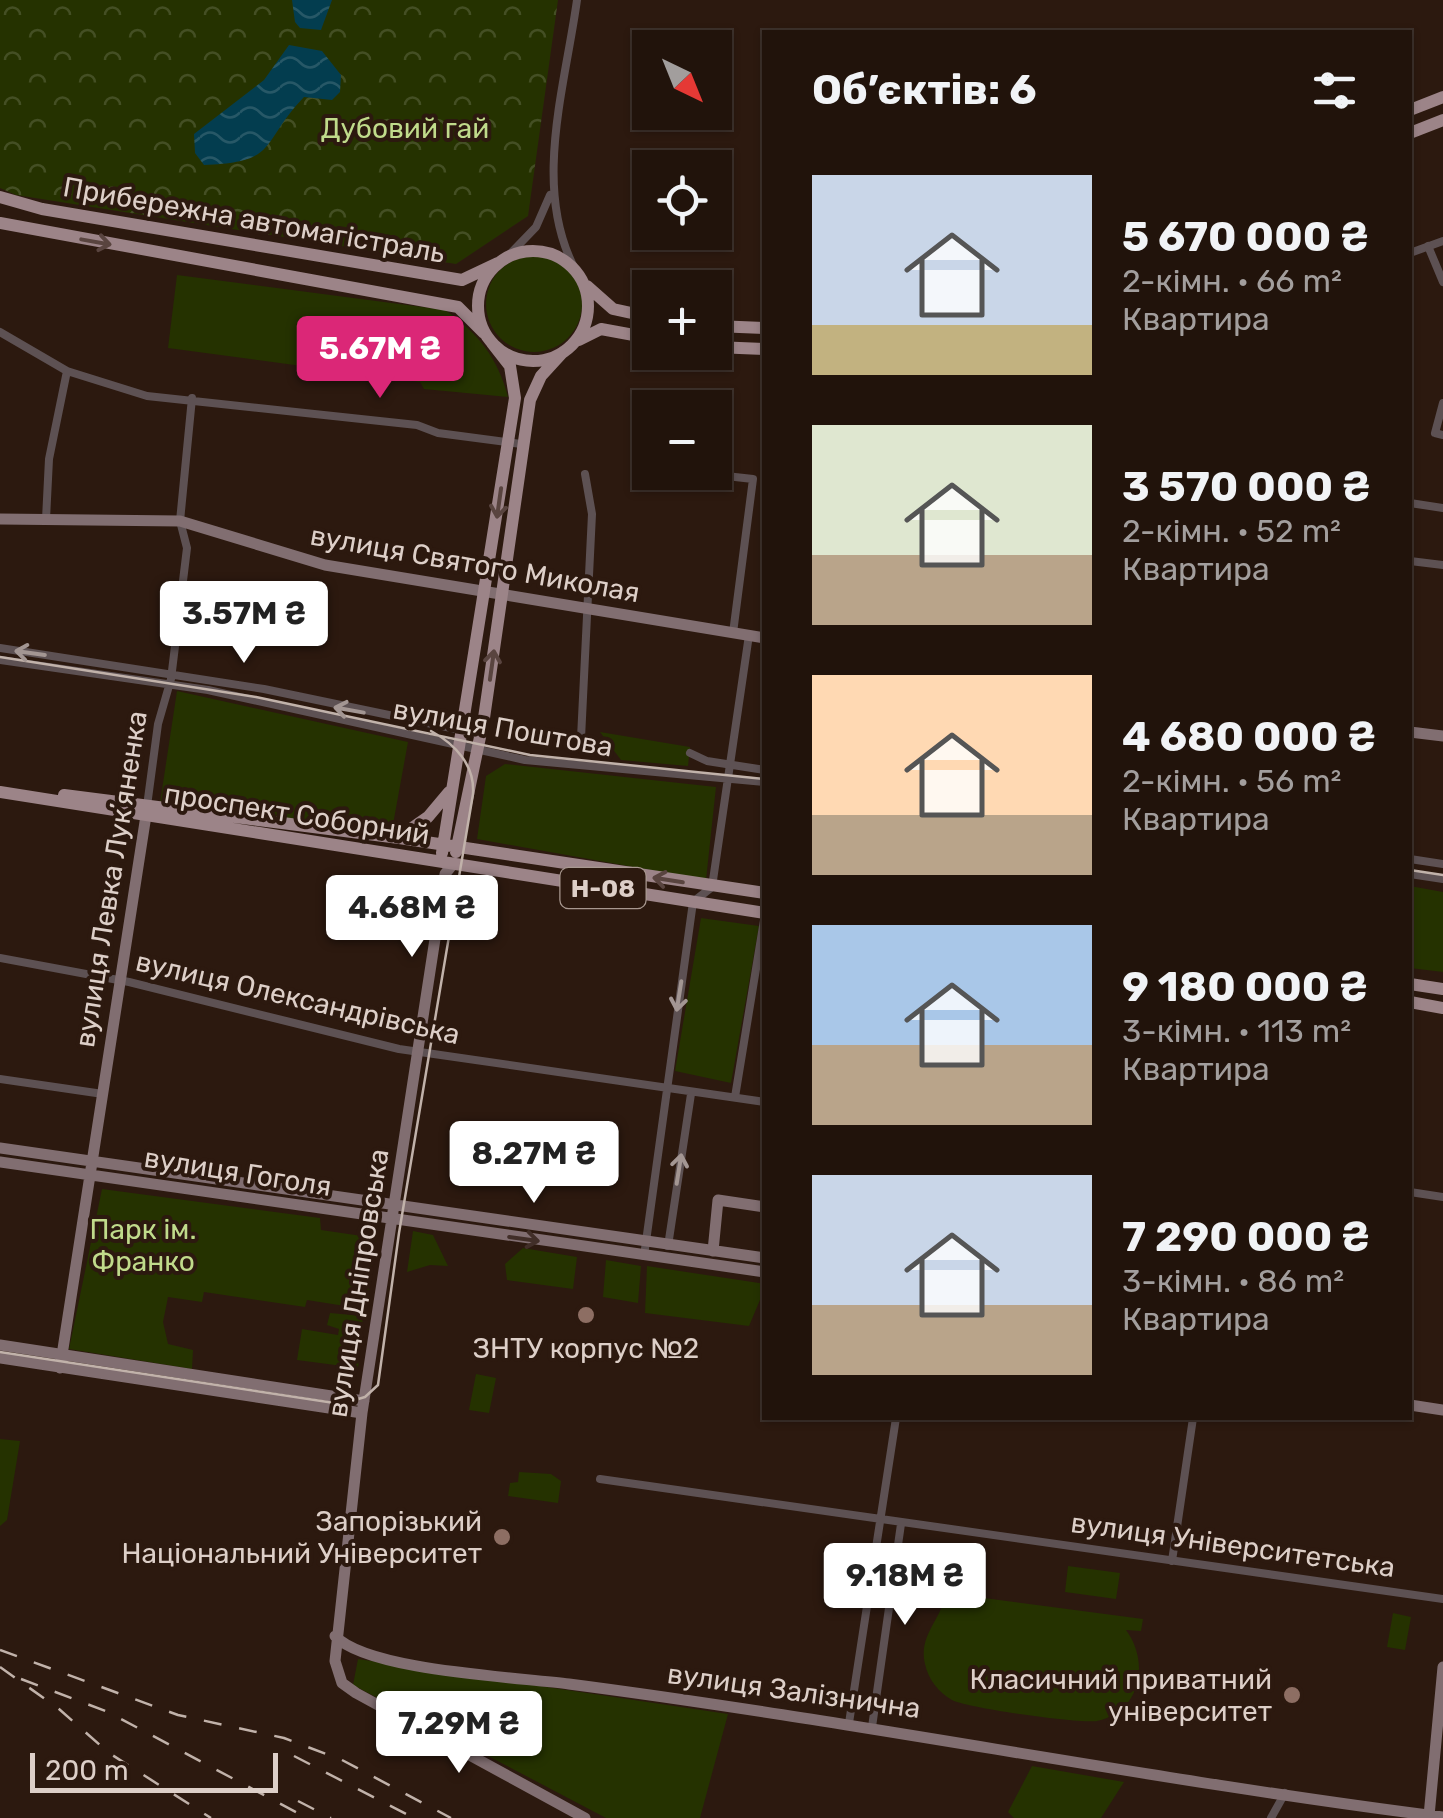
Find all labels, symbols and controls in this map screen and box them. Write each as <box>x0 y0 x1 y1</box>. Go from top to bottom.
north arrow <box>632 30 732 130</box>
map controls <box>632 30 732 490</box>
icon: filters <box>1307 63 1362 118</box>
text: Об’єктів: 6 <box>812 65 1037 115</box>
park label: Дубовий гай <box>321 112 489 145</box>
button: locate <box>632 150 732 250</box>
street label: Прибережна автомагістраль <box>61 170 447 270</box>
text: 5 670 000 ₴ <box>1122 212 1369 262</box>
icon: home <box>892 215 1012 335</box>
one-way arrow <box>79 233 111 252</box>
text: 2-кімн. · 66 m² <box>1122 262 1342 300</box>
button: + <box>632 270 732 370</box>
text: Квартира <box>1122 300 1270 338</box>
pin: 5.67M ₴ <box>288 316 472 401</box>
text: 5.67M ₴ <box>319 329 441 367</box>
button: − <box>632 390 732 490</box>
text: 3 570 000 ₴ <box>1122 462 1370 512</box>
icon: home <box>892 465 1012 585</box>
one-way arrow <box>489 486 507 518</box>
text: 2-кімн. · 52 m² <box>1122 512 1341 550</box>
street label: вулиця Святого Миколая <box>308 519 642 609</box>
text: Квартира <box>1122 550 1270 588</box>
pin: 3.57M ₴ <box>152 581 336 666</box>
text: 3.57M ₴ <box>182 594 306 632</box>
one-way arrow <box>14 643 47 661</box>
one-way arrow <box>484 650 502 682</box>
street label: вулиця Поштова <box>391 692 615 764</box>
one-way arrow <box>334 700 366 719</box>
street label: вулиця Левка Лукʼяненка <box>68 708 154 1050</box>
text: 4 680 000 ₴ <box>1122 712 1376 762</box>
icon: home <box>892 715 1012 835</box>
text: 2-кімн. · 56 m² <box>1122 762 1342 800</box>
street label: проспект Соборний <box>162 777 432 851</box>
text: Квартира <box>1122 800 1270 838</box>
road number: Н-08 <box>560 868 646 908</box>
one-way arrow <box>653 870 685 889</box>
pin: 4.68M ₴ <box>320 875 504 960</box>
text: 4.68M ₴ <box>348 888 476 926</box>
street label: вулиця Олександрівська <box>133 945 463 1051</box>
text: 9 180 000 ₴ <box>1122 962 1368 1012</box>
icon: home <box>892 965 1012 1085</box>
one-way arrow <box>669 979 687 1012</box>
text: 3-кімн. · 113 m² <box>1122 1012 1351 1050</box>
text: Квартира <box>1122 1050 1270 1088</box>
pin: 8.27M ₴ <box>442 1121 626 1206</box>
text: 8.27M ₴ <box>472 1134 596 1172</box>
street label: вулиця Гоголя <box>142 1141 334 1203</box>
street label: вулиця Дніпровська <box>320 1146 396 1420</box>
one-way arrow <box>671 1154 689 1186</box>
text: 7 290 000 ₴ <box>1122 1212 1370 1262</box>
park label: Парк ім. Франко <box>90 1213 196 1278</box>
icon: home <box>892 1215 1012 1335</box>
one-way arrow <box>507 1231 540 1249</box>
text: 3-кімн. · 86 m² <box>1122 1262 1344 1300</box>
text: Квартира <box>1122 1300 1270 1338</box>
marker: ЗНТУ корпус №2 <box>575 1304 597 1326</box>
place label: ЗНТУ корпус №2 <box>473 1332 699 1365</box>
place label: Запорізький Національний Університет <box>121 1505 482 1570</box>
street label: вулиця Університетська <box>1069 1506 1397 1584</box>
marker: Запорізький Національний Університет <box>491 1526 513 1548</box>
pin: 9.18M ₴ <box>813 1543 997 1628</box>
text: 9.18M ₴ <box>846 1556 964 1594</box>
street label: вулиця Залізнична <box>665 1657 923 1725</box>
place label: Класичний приватний університет <box>969 1663 1272 1728</box>
marker: Класичний приватний університет <box>1281 1684 1303 1706</box>
pin: 7.29M ₴ <box>367 1691 551 1776</box>
text: 7.29M ₴ <box>398 1704 520 1742</box>
scale bar <box>30 1748 278 1792</box>
text: 200 m <box>45 1754 129 1787</box>

